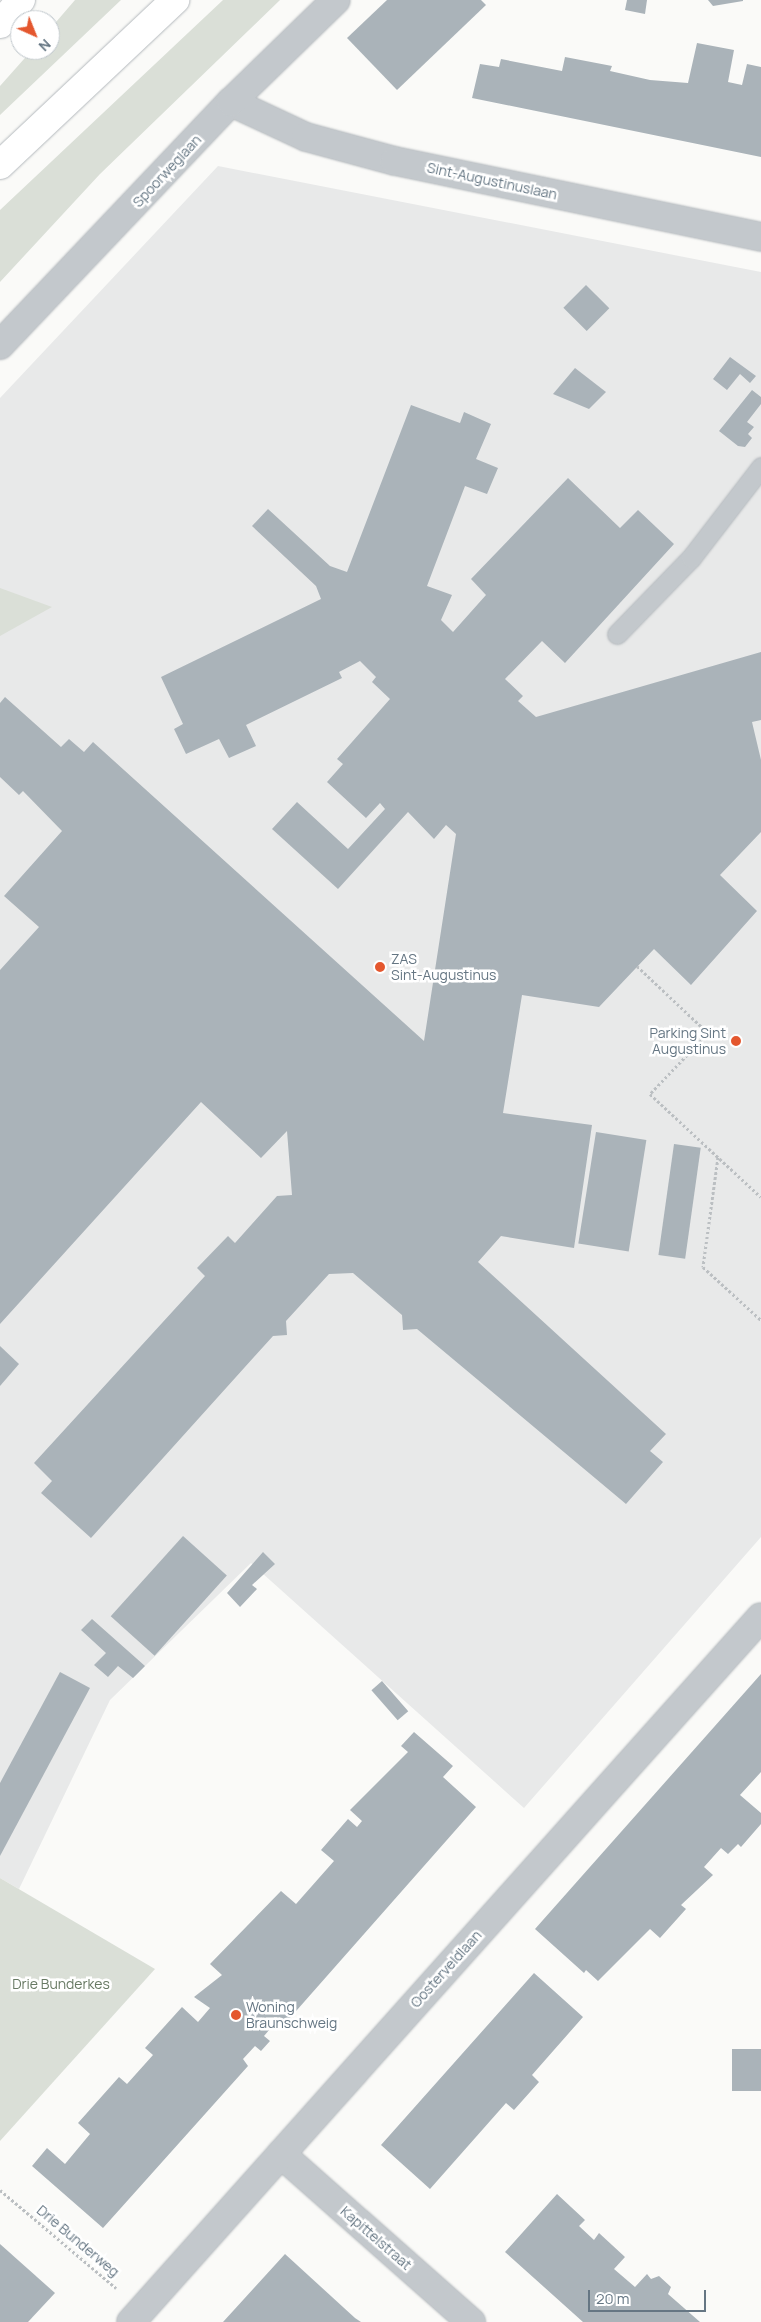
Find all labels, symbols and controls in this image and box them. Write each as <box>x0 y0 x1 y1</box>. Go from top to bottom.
north arrow <box>10 10 60 60</box>
text: N <box>35 35 55 56</box>
street label: Spoorweglaan <box>129 131 205 211</box>
street label: Sint-Augustinuslaan <box>425 159 559 203</box>
place label: ZAS Sint-Augustinus <box>391 951 496 984</box>
marker: ZAS Sint-Augustinus <box>373 960 387 974</box>
place label: Parking Sint Augustinus <box>650 1025 726 1058</box>
marker: Parking Sint Augustinus <box>730 1035 742 1047</box>
street label: Oosterveldlaan <box>407 1927 485 2011</box>
park label: Drie Bunderkes <box>12 1976 110 1992</box>
place label: Woning Braunschweig <box>246 1999 337 2031</box>
marker: Woning Braunschweig <box>230 2009 242 2021</box>
street label: Drie Bunderweg <box>33 2202 123 2280</box>
street label: Kapittelstraat <box>337 2203 415 2273</box>
scale bar <box>591 2280 708 2312</box>
text: 20 m <box>596 2288 629 2309</box>

